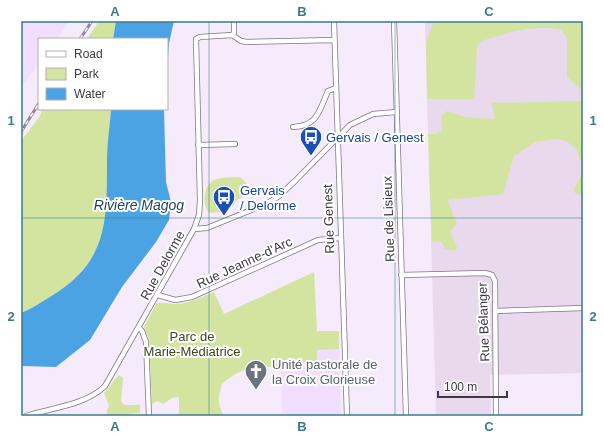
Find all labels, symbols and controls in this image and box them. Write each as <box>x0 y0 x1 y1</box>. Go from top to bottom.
text: A <box>110 4 120 19</box>
text: B <box>297 4 307 19</box>
text: C <box>484 4 494 19</box>
legend <box>38 38 168 110</box>
text: Road <box>74 47 103 61</box>
text: Park <box>74 67 100 81</box>
text: Water <box>74 87 106 101</box>
text: 1 <box>7 113 15 128</box>
text: 1 <box>589 113 597 128</box>
bus stop icon: Gervais / Genest <box>298 124 324 157</box>
place label: Gervais / Genest <box>326 130 424 145</box>
street label: Rue de Lisieux <box>379 175 397 262</box>
place label: Gervais / Delorme <box>240 183 296 213</box>
bus stop icon: Gervais / Delorme <box>211 184 237 217</box>
street label: Rue Genest <box>320 184 337 254</box>
water label: Rivière Magog <box>94 197 184 213</box>
street label: Rue Delorme <box>137 228 188 302</box>
street label: Rue Jeanne-d'Arc <box>194 234 295 291</box>
street label: Rue Bélanger <box>475 281 492 362</box>
text: 2 <box>7 309 15 324</box>
text: 2 <box>589 309 597 324</box>
park label: Parc de Marie-Médiatrice <box>144 329 240 359</box>
place label: Unité pastorale de la Croix Glorieuse <box>272 357 378 387</box>
church icon: Unité pastorale de la Croix Glorieuse <box>243 358 269 391</box>
scale bar <box>438 373 507 399</box>
text: 100 m <box>444 380 477 394</box>
text: A <box>110 419 120 434</box>
text: B <box>297 419 307 434</box>
text: C <box>484 419 494 434</box>

